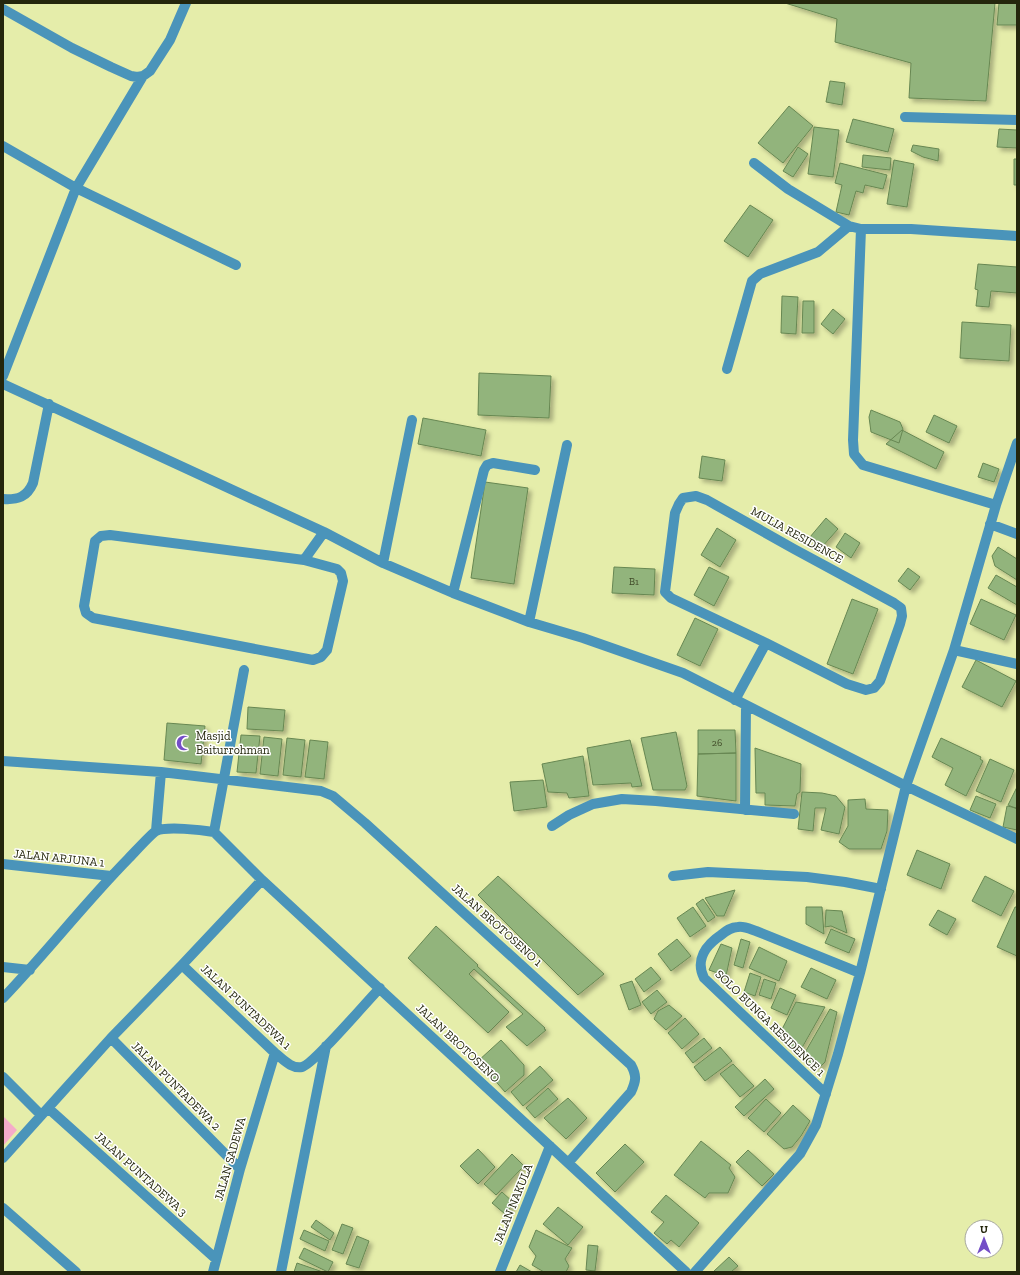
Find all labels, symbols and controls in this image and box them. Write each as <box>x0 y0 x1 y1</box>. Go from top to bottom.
street label: MULIA RESIDENCE <box>748 504 846 566</box>
house number: B1 <box>629 576 639 588</box>
place label: Masjid Baiturrohman <box>196 729 270 757</box>
mosque icon: Masjid Baiturrohman <box>175 734 193 752</box>
house number: 26 <box>712 737 722 749</box>
street label: JALAN ARJUNA 1 <box>13 846 105 870</box>
street label: JALAN BROTOSENO 1 <box>449 881 545 969</box>
street label: JALAN PUNTADEWA 1 <box>198 962 294 1053</box>
street label: SOLO BUNGA RESIDENCE 1 <box>712 967 828 1079</box>
street label: JALAN BROTOSENO <box>413 1001 503 1085</box>
street label: JALAN PUNTADEWA 2 <box>129 1039 223 1133</box>
street label: JALAN SADEWA <box>211 1115 249 1202</box>
street label: JALAN PUNTADEWA 3 <box>92 1129 190 1219</box>
street label: JALAN NAKULA <box>490 1161 536 1246</box>
north arrow <box>964 1219 1004 1259</box>
text: U <box>980 1223 988 1236</box>

